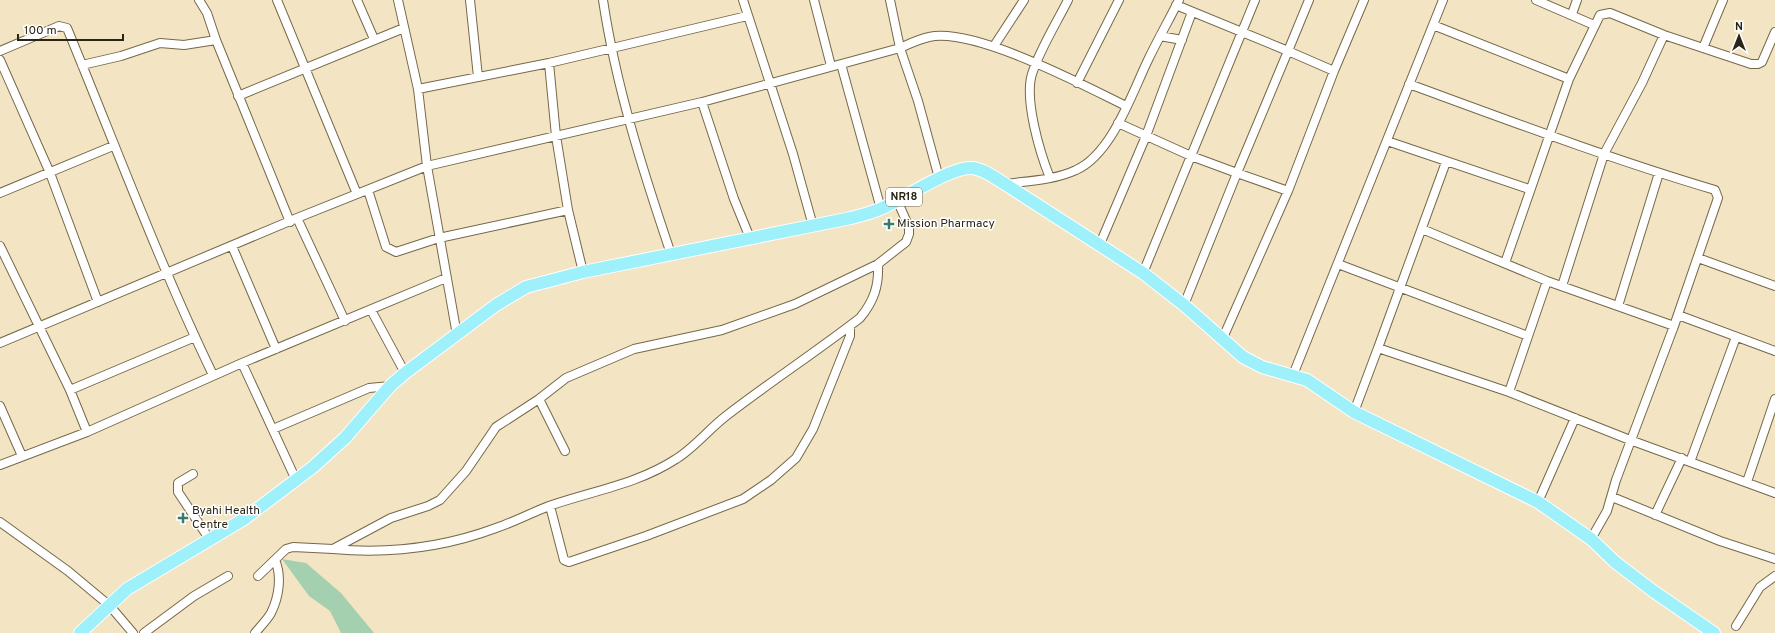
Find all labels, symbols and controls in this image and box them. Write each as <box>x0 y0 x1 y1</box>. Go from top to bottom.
scale bar <box>18 16 123 42</box>
north arrow <box>1719 16 1759 56</box>
text: N <box>1735 20 1743 34</box>
text: 100 m <box>24 23 57 39</box>
road number: NR18 <box>886 188 922 206</box>
place label: Mission Pharmacy <box>897 216 995 232</box>
marker: Mission Pharmacy <box>884 219 894 229</box>
place label: Byahi Health Centre <box>192 503 260 533</box>
marker: Byahi Health Centre <box>177 512 189 524</box>

